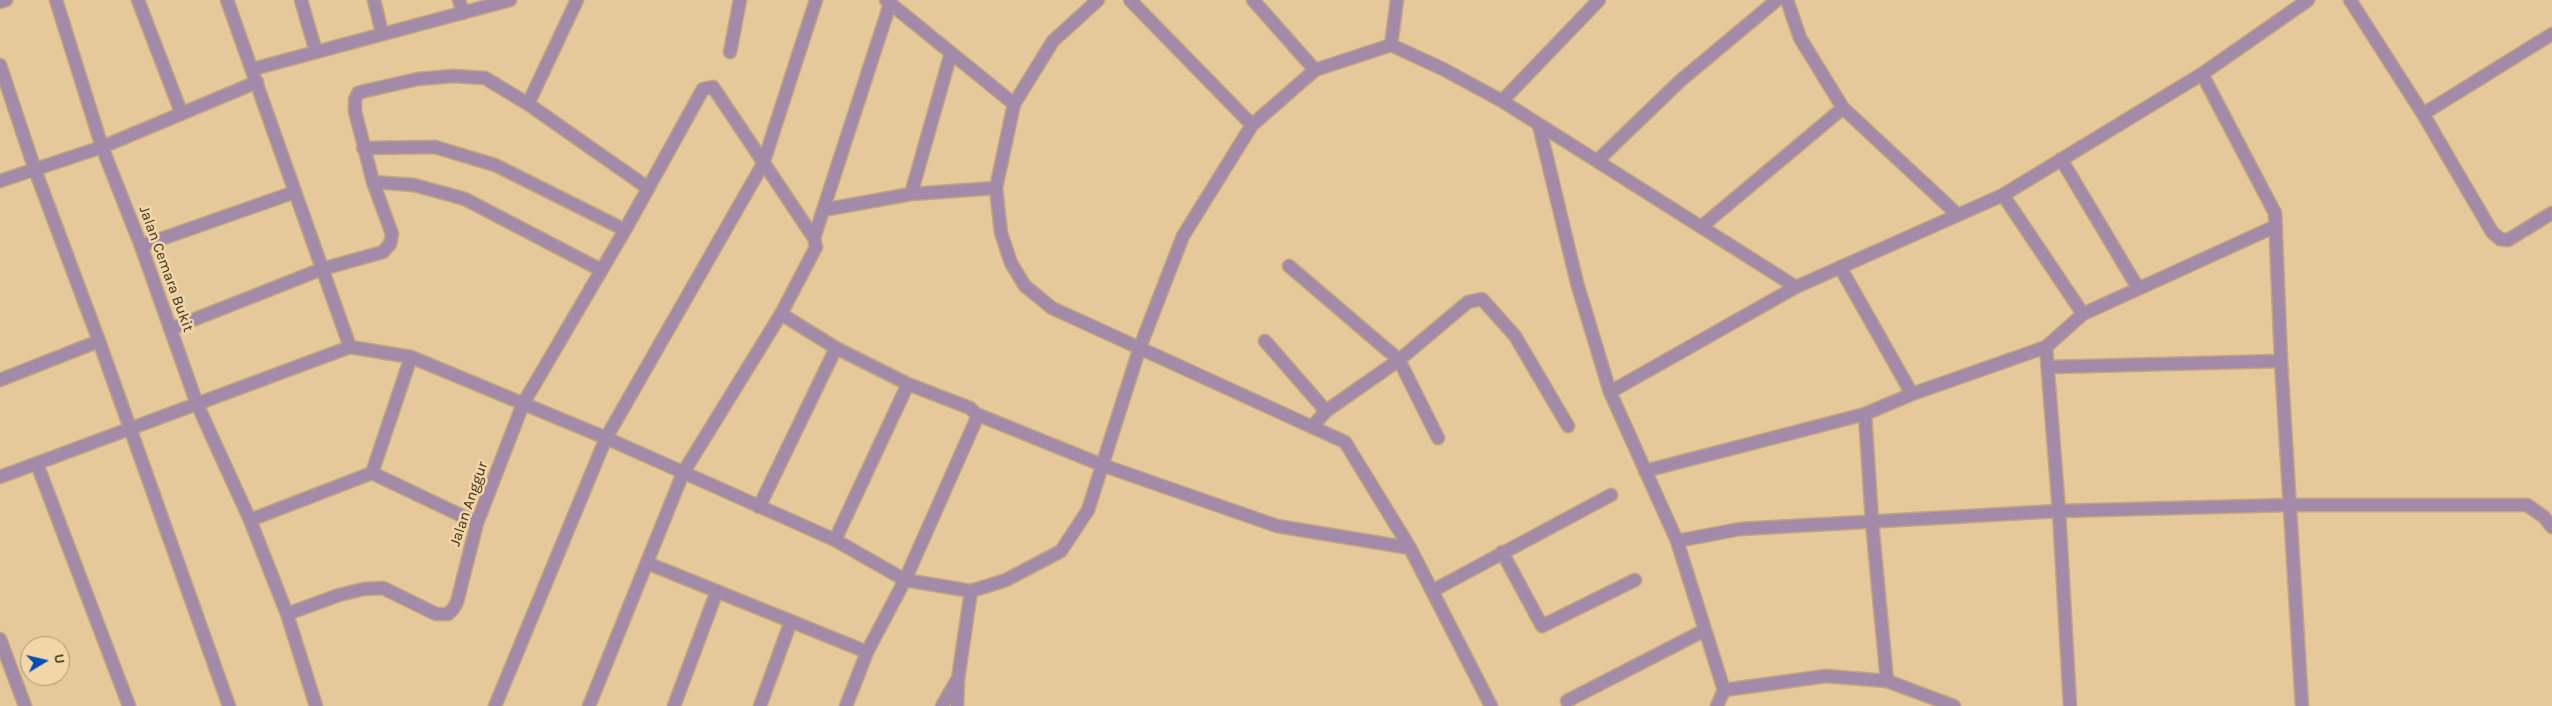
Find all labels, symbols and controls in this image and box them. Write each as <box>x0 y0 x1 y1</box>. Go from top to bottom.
street label: Jalan Cemara Bukit <box>135 204 197 334</box>
street label: Jalan Anggur <box>446 459 492 549</box>
north arrow <box>20 636 70 686</box>
text: U <box>50 653 68 665</box>

